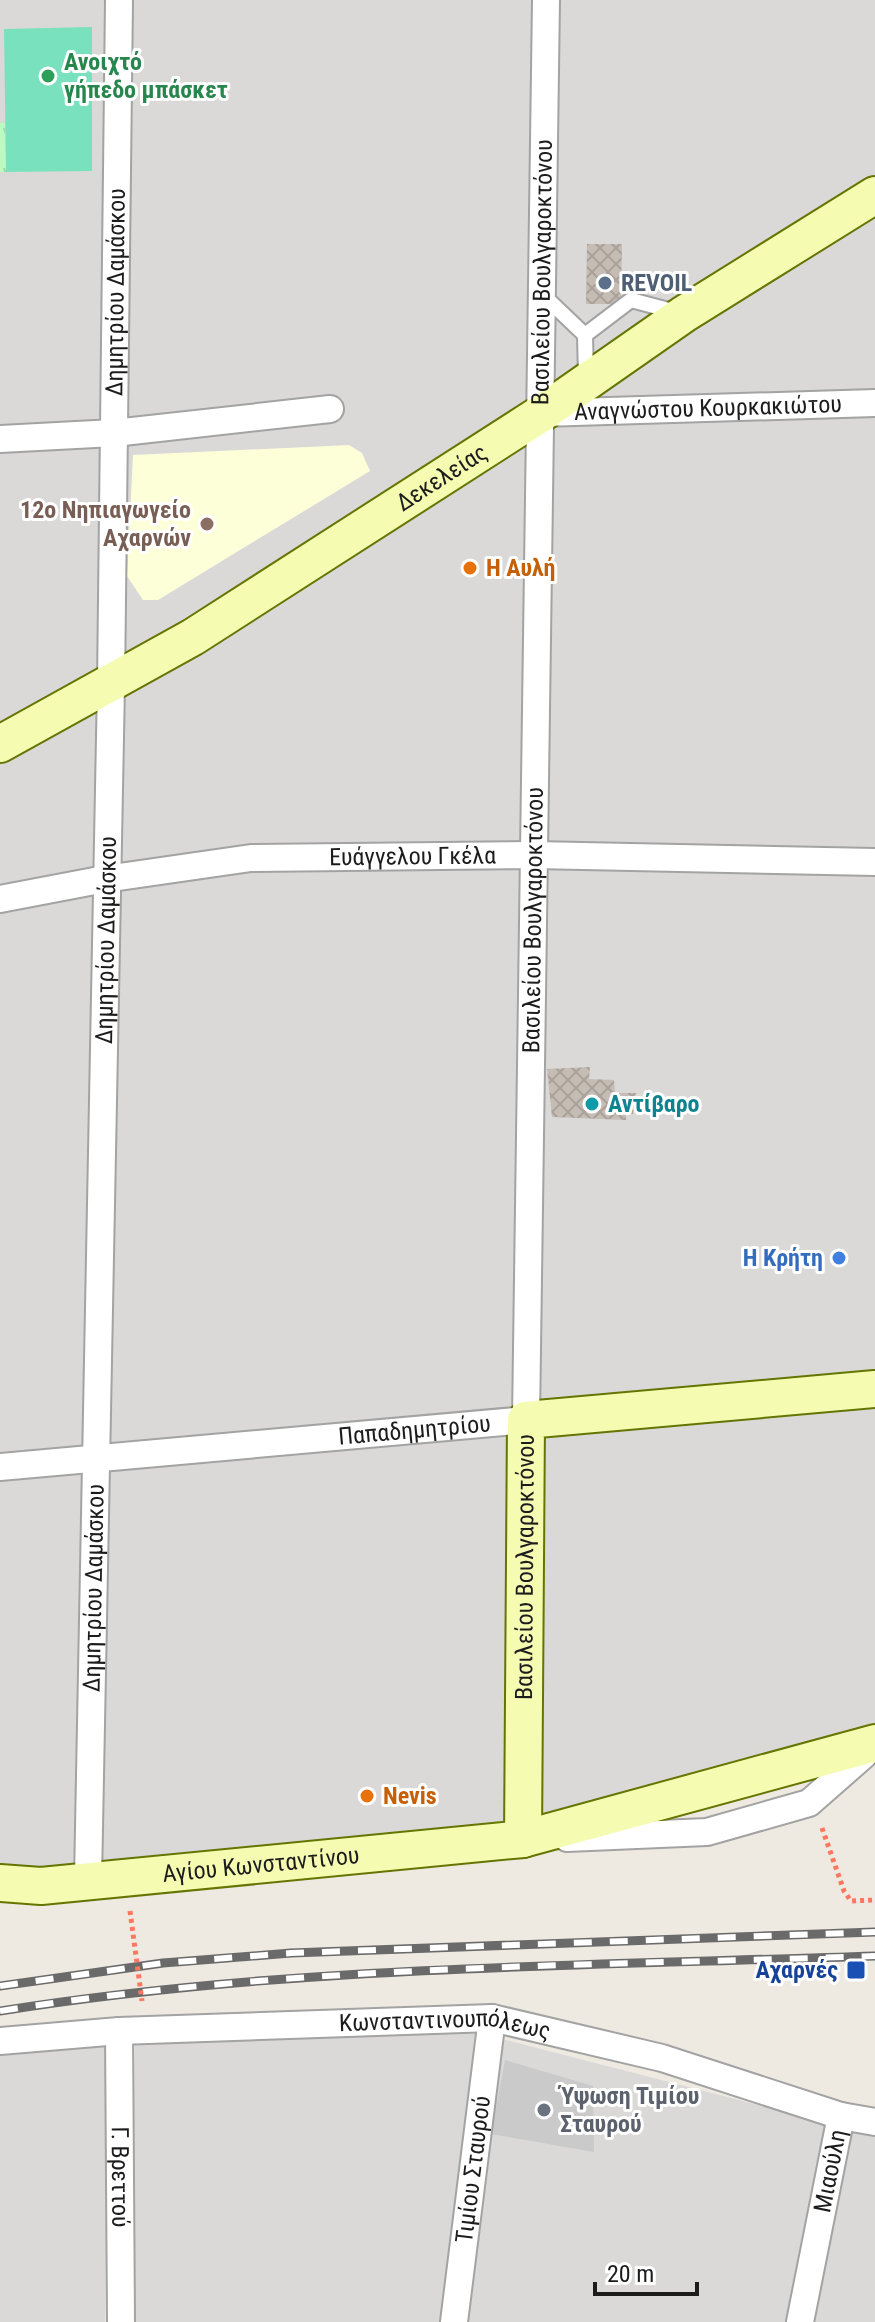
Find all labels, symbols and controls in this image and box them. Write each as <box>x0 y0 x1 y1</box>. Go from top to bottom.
place label: Ανοιχτό γήπεδο μπάσκετ <box>64 48 228 104</box>
marker: Ανοιχτό γήπεδο μπάσκετ <box>39 67 57 85</box>
street label: Βασιλείου Βουλγαροκτόνου <box>526 139 558 405</box>
street label: Δημητρίου Δαμάσκου <box>100 188 131 396</box>
place label: REVOIL <box>621 269 692 297</box>
marker: REVOIL <box>596 274 614 292</box>
street label: Αναγνώστου Κουρκακιώτου <box>574 390 842 426</box>
street label: Δεκελείας <box>391 438 492 517</box>
place label: 12ο Νηπιαγωγείο Αχαρνών <box>20 496 191 552</box>
marker: 12ο Νηπιαγωγείο Αχαρνών <box>198 515 216 533</box>
place label: Η Αυλή <box>486 554 555 582</box>
marker: Η Αυλή <box>461 559 479 577</box>
street label: Βασιλείου Βουλγαροκτόνου <box>517 787 549 1053</box>
street label: Δημητρίου Δαμάσκου <box>90 836 122 1044</box>
street label: Ευάγγελου Γκέλα <box>329 841 496 871</box>
place label: Αντίβαρο <box>608 1090 700 1118</box>
marker: Αντίβαρο <box>583 1095 601 1113</box>
place label: Η Κρήτη <box>743 1244 823 1272</box>
marker: Η Κρήτη <box>830 1249 848 1267</box>
street label: Παπαδημητρίου <box>337 1409 492 1451</box>
street label: Βασιλείου Βουλγαροκτόνου <box>510 1434 540 1700</box>
street label: Δημητρίου Δαμάσκου <box>78 1484 110 1692</box>
place label: Nevis <box>383 1782 437 1810</box>
marker: Nevis <box>358 1787 376 1805</box>
street label: Αγίου Κωνσταντίνου <box>161 1841 361 1888</box>
place label: Αχαρνές <box>755 1956 838 1984</box>
marker: Αχαρνές <box>845 1959 867 1981</box>
street label: Κωνσταντινουπόλεως <box>339 2004 553 2045</box>
place label: Ύψωση Τιμίου Σταυρού <box>557 2082 699 2138</box>
street label: Τιμίου Σταυρού <box>450 2094 496 2244</box>
marker: Ύψωση Τιμίου Σταυρού <box>535 2101 553 2119</box>
street label: Γ. Βρεττού <box>106 2126 134 2228</box>
street label: Μιαούλη <box>808 2127 852 2215</box>
scale bar <box>595 2246 697 2296</box>
text: 20 m <box>607 2260 654 2288</box>

